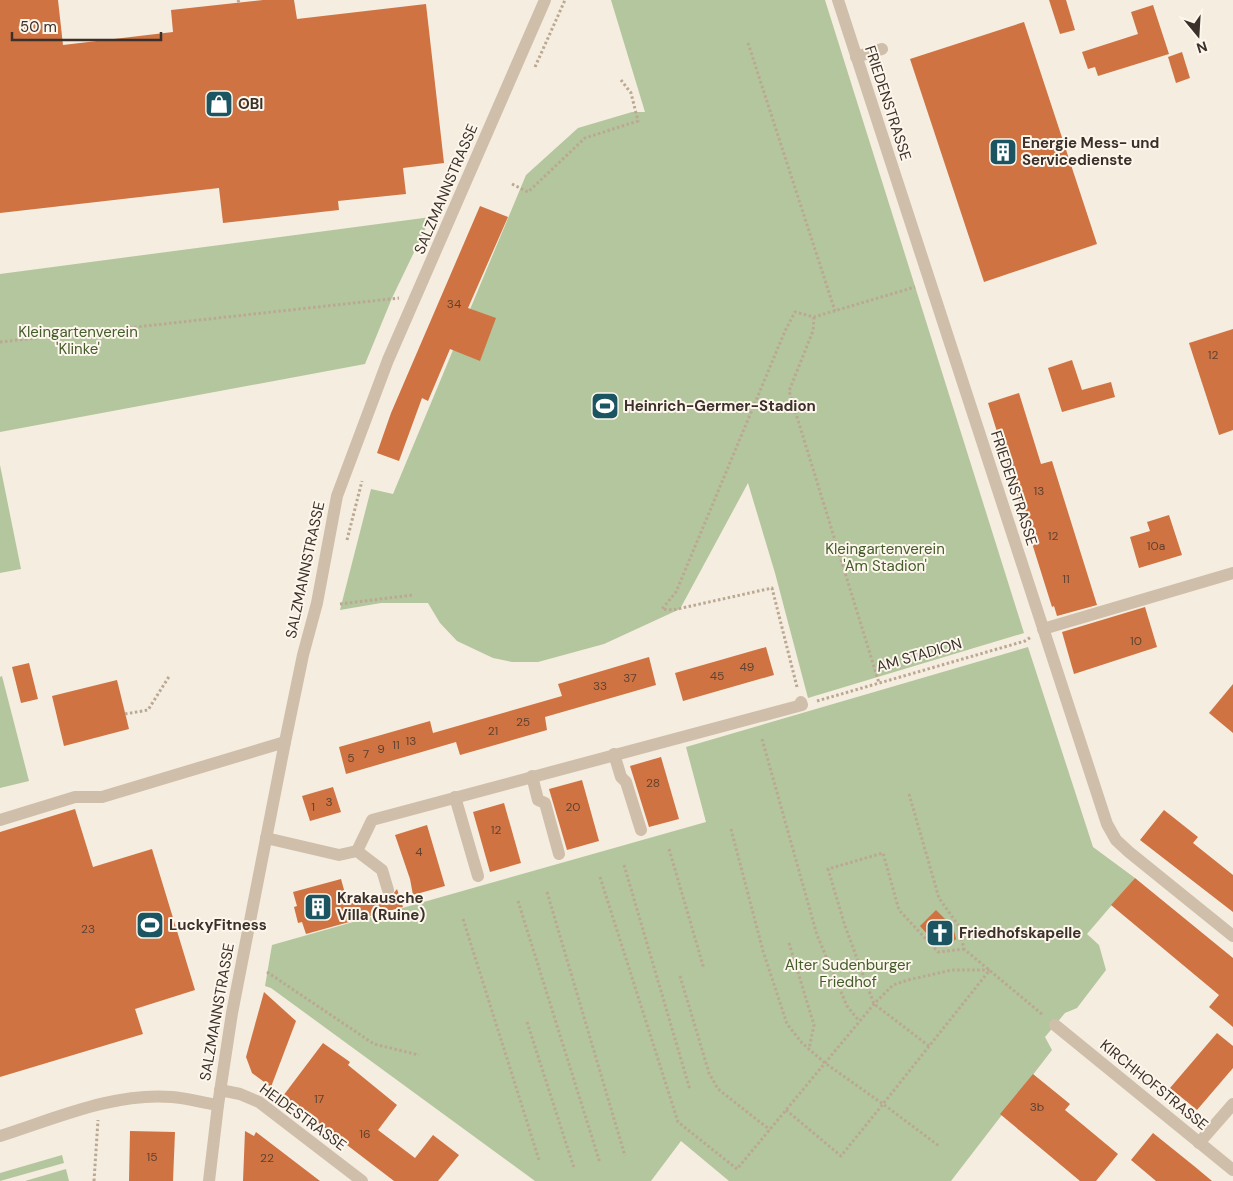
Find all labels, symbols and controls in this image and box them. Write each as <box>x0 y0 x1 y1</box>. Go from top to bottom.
scale bar <box>12 10 161 42</box>
north arrow <box>1173 10 1223 60</box>
text: 50 m <box>20 17 57 37</box>
text: N <box>1194 37 1210 58</box>
street label: FRIEDENSTRASSE <box>860 43 916 163</box>
shop icon: OBI <box>204 89 234 119</box>
place label: OBI <box>238 94 263 114</box>
street label: SALZMANNSTRASSE <box>410 121 482 257</box>
place label: Energie Mess- und Servicedienste <box>1022 133 1159 170</box>
building icon: Energie Mess- und Servicedienste <box>988 137 1018 167</box>
house number: 34 <box>447 296 461 312</box>
park label: Kleingartenverein 'Klinke' <box>18 322 138 359</box>
house number: 12 <box>1208 347 1218 363</box>
sports icon: Heinrich-Germer-Stadion <box>590 391 620 421</box>
place label: Heinrich-Germer-Stadion <box>624 396 816 416</box>
street label: FRIEDENSTRASSE <box>986 428 1042 548</box>
house number: 13 <box>1034 483 1044 499</box>
street label: SALZMANNSTRASSE <box>281 500 329 640</box>
house number: 12 <box>1048 528 1058 544</box>
house number: 10a <box>1147 538 1165 554</box>
park label: Kleingartenverein 'Am Stadion' <box>825 539 945 576</box>
house number: 11 <box>1062 571 1070 587</box>
street label: AM STADION <box>874 633 964 677</box>
house number: 10 <box>1130 633 1142 649</box>
house number: 49 <box>740 659 754 675</box>
house number: 45 <box>710 668 724 684</box>
house number: 37 <box>623 670 637 686</box>
house number: 33 <box>593 678 607 694</box>
house number: 25 <box>516 714 530 730</box>
house number: 21 <box>488 723 498 739</box>
house number: 13 <box>406 733 416 749</box>
house number: 11 <box>392 737 400 753</box>
house number: 9 <box>377 741 385 757</box>
house number: 7 <box>363 746 369 762</box>
house number: 5 <box>347 750 355 766</box>
house number: 28 <box>646 775 660 791</box>
house number: 3 <box>325 794 333 810</box>
house number: 1 <box>311 799 315 815</box>
house number: 20 <box>565 799 581 815</box>
house number: 12 <box>491 822 501 838</box>
house number: 4 <box>415 844 423 860</box>
place label: Krakausche Villa (Ruine) <box>337 888 425 925</box>
building icon: Krakausche Villa (Ruine) <box>303 892 333 922</box>
sports icon: LuckyFitness <box>135 910 165 940</box>
place label: LuckyFitness <box>169 915 267 935</box>
church icon: Friedhofskapelle <box>925 918 955 948</box>
house number: 23 <box>81 921 95 937</box>
place label: Friedhofskapelle <box>959 923 1081 943</box>
street label: SALZMANNSTRASSE <box>195 942 239 1082</box>
park label: Alter Sudenburger Friedhof <box>785 955 912 992</box>
street label: KIRCHHOFSTRASSE <box>1096 1035 1212 1135</box>
street label: HEIDESTRASSE <box>256 1079 350 1155</box>
house number: 17 <box>314 1091 324 1107</box>
house number: 3b <box>1030 1099 1044 1115</box>
house number: 16 <box>359 1126 371 1142</box>
house number: 15 <box>146 1149 158 1165</box>
house number: 22 <box>260 1150 274 1166</box>

